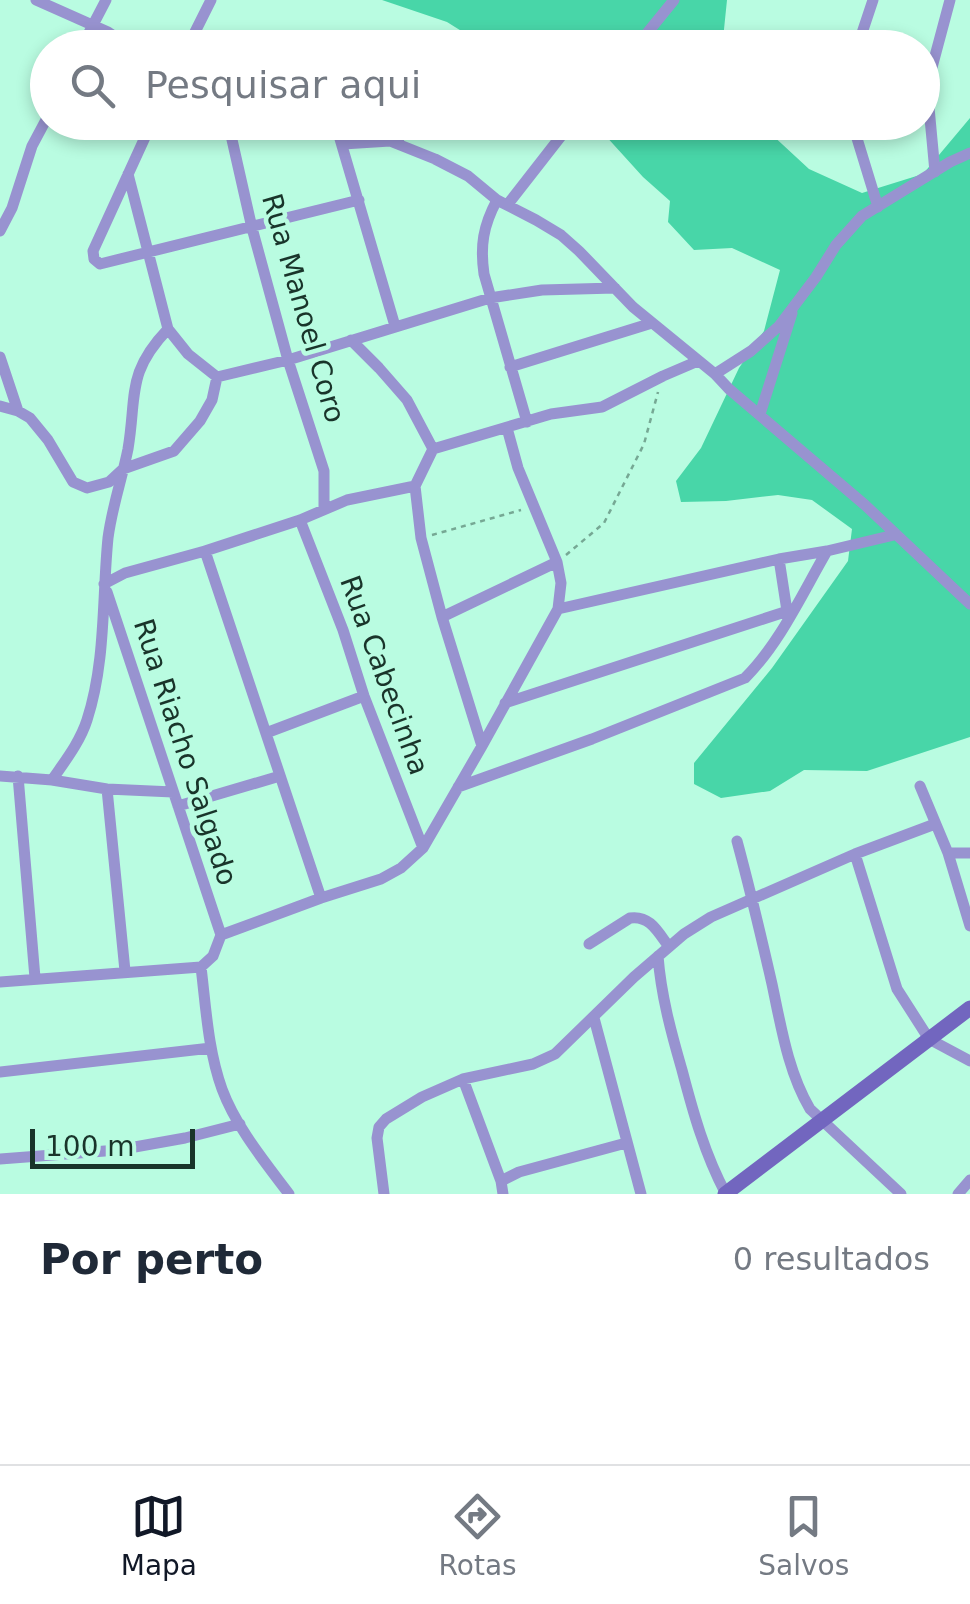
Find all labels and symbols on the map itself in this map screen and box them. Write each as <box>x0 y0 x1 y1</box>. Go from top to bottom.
street label: Rua Manoel Coro <box>255 190 352 427</box>
street label: Rua Cabecinha <box>333 571 436 779</box>
street label: Rua Riacho Salgado <box>127 615 244 890</box>
scale bar <box>30 1124 195 1168</box>

